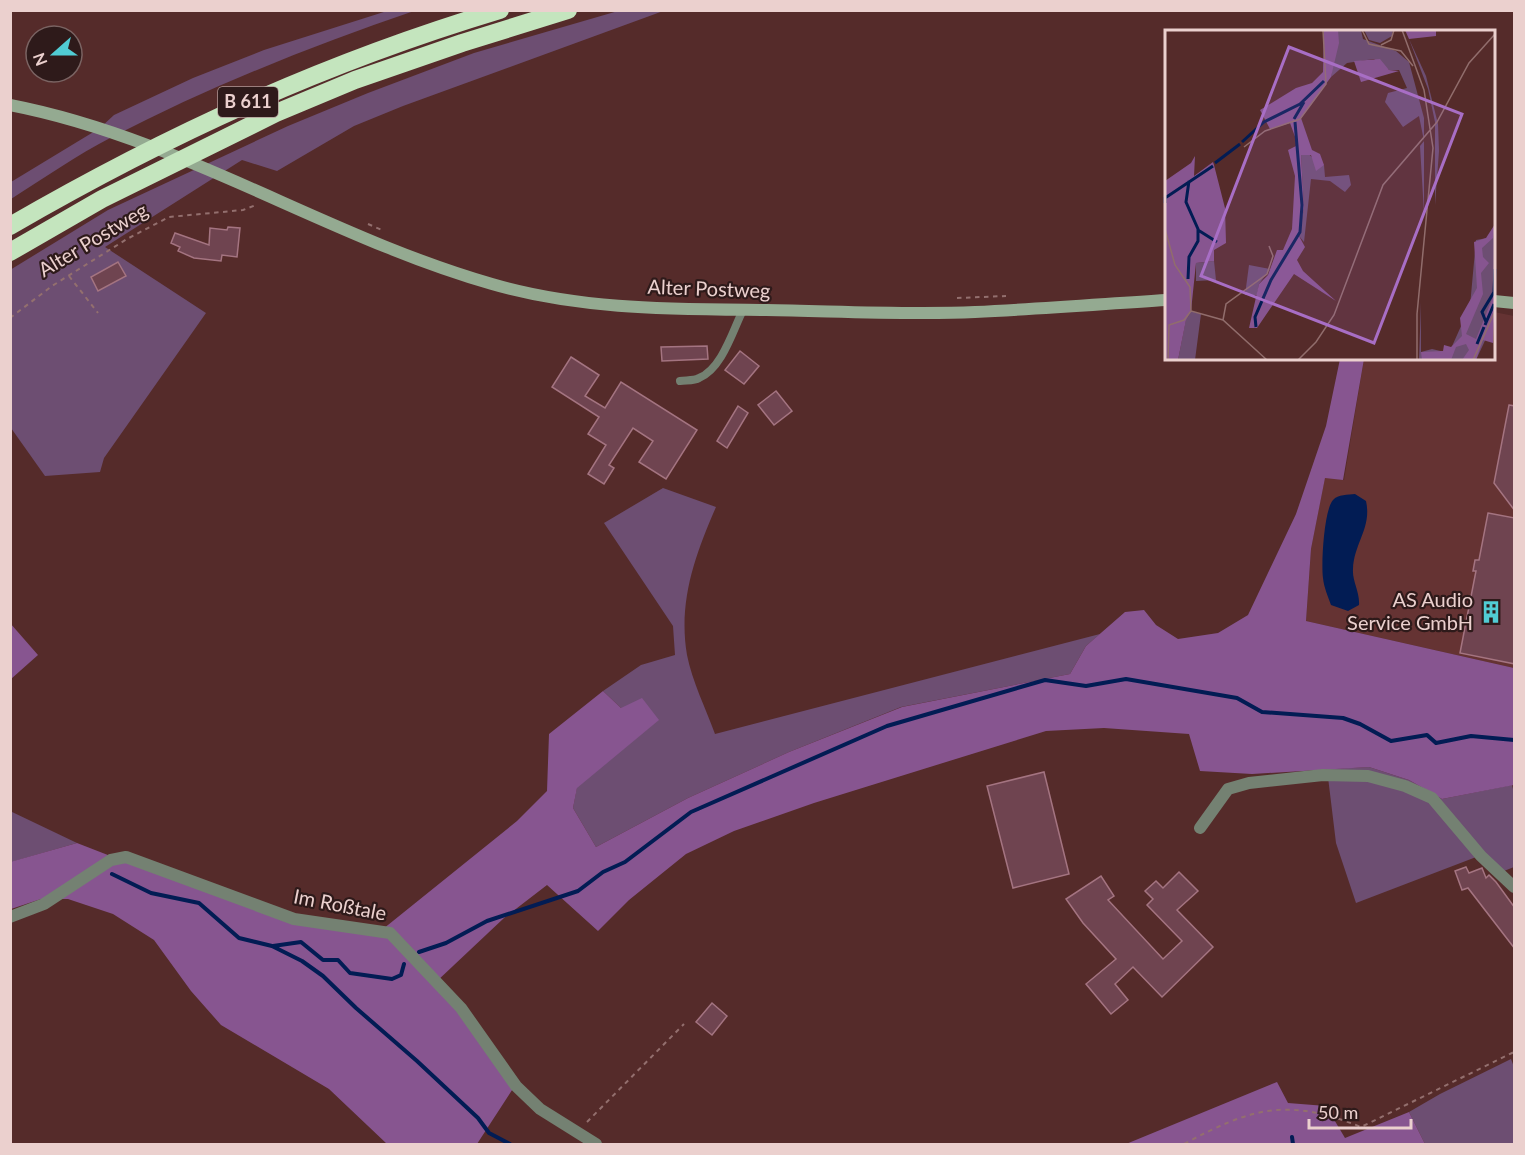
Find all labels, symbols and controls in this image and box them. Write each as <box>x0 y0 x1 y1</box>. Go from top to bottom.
north arrow <box>24 24 84 84</box>
inset map <box>1165 30 1495 360</box>
text: N <box>28 50 51 69</box>
road number: B 611 <box>218 87 278 117</box>
street label: Alter Postweg <box>34 197 151 281</box>
street label: Alter Postweg <box>647 274 771 302</box>
place label: AS Audio Service GmbH <box>1347 587 1473 634</box>
building icon: AS Audio Service GmbH <box>1478 599 1504 625</box>
street label: Im Roßtale <box>292 883 389 925</box>
scale bar <box>1309 1092 1411 1130</box>
text: 50 m <box>1318 1101 1358 1123</box>

